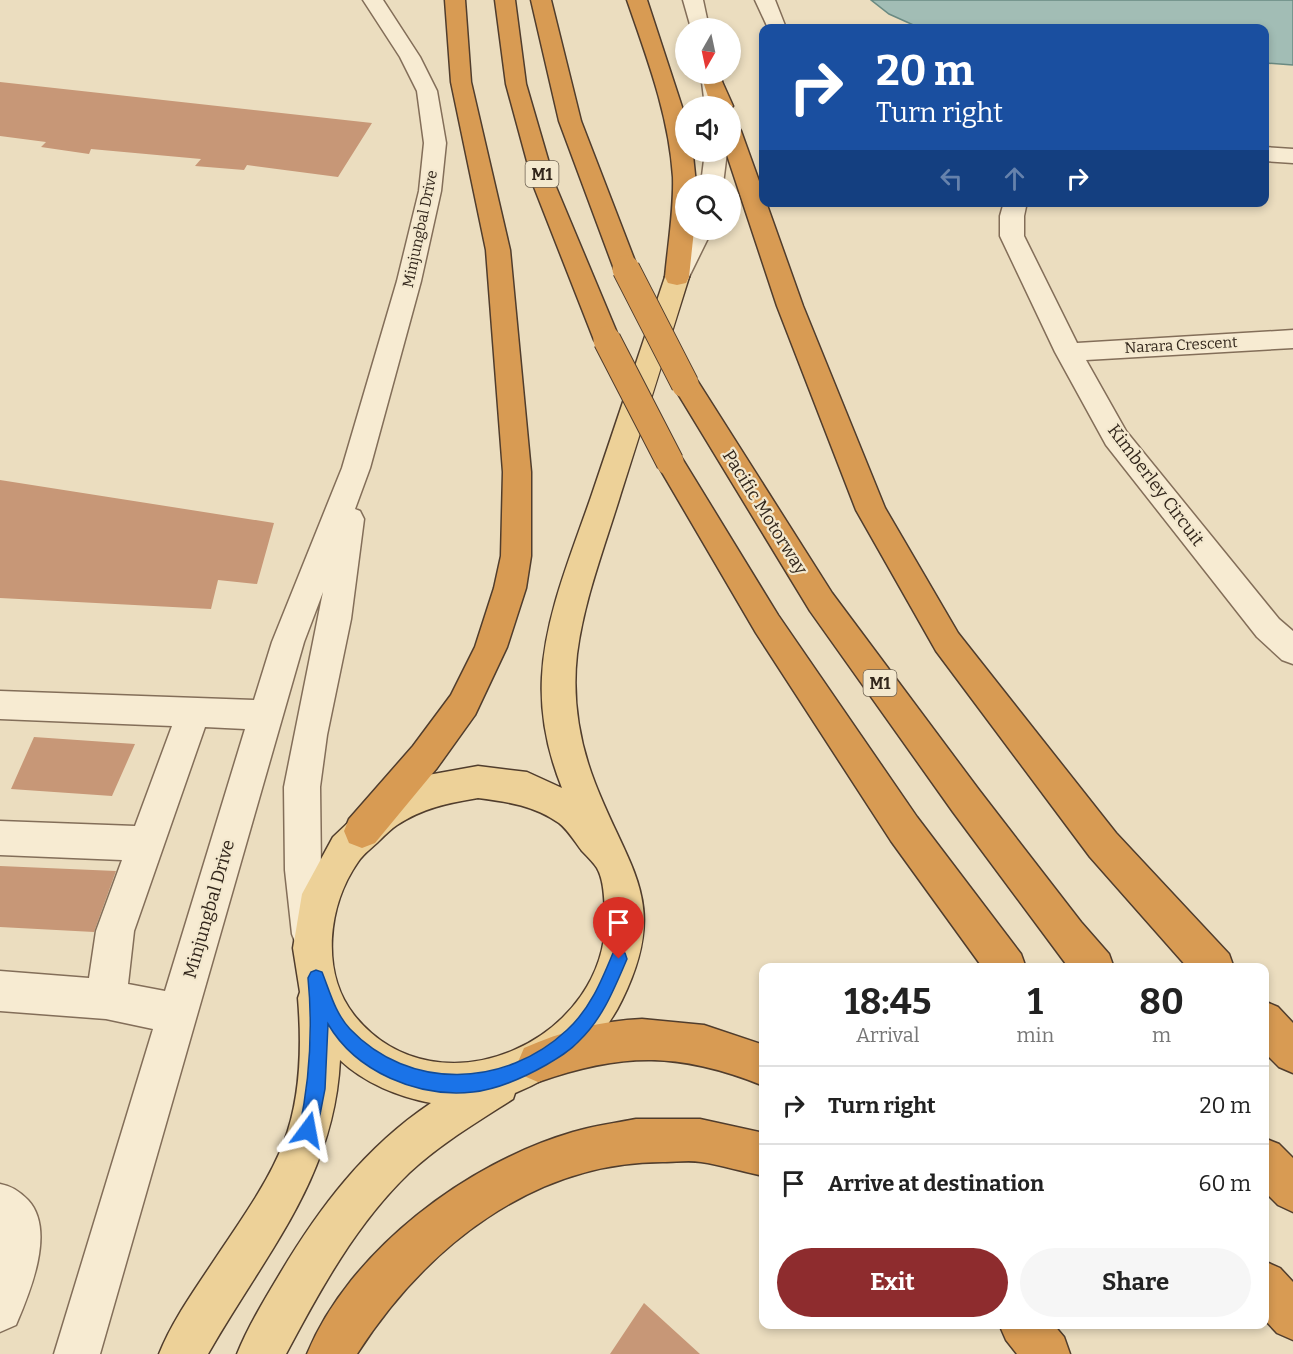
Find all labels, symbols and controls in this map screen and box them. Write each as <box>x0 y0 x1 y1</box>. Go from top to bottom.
north arrow <box>675 18 741 84</box>
map controls <box>675 18 741 240</box>
text: 20 m <box>876 46 974 96</box>
icon: right <box>777 48 855 126</box>
button: sound <box>675 96 741 162</box>
text: Turn right <box>876 97 1003 129</box>
road number: M1 <box>526 161 558 187</box>
icon: left <box>935 162 968 195</box>
icon: ahead <box>998 162 1031 195</box>
icon: right <box>1061 162 1094 195</box>
street label: Minjungbal Drive <box>399 169 441 289</box>
button: search <box>675 174 741 240</box>
street label: Narara Crescent <box>1124 333 1238 357</box>
street label: Kimberley Circuit <box>1103 420 1209 551</box>
street label: Pacific Motorway <box>718 446 812 579</box>
road number: M1 <box>864 670 896 696</box>
street label: Minjungbal Drive <box>179 837 239 981</box>
pin <box>593 897 644 959</box>
icon: arrive <box>602 906 635 939</box>
text: 18:45 <box>844 980 931 1024</box>
text: 1 <box>1028 980 1043 1024</box>
text: 80 <box>1139 980 1184 1024</box>
text: Arrival <box>856 1023 919 1047</box>
text: min <box>1016 1023 1054 1047</box>
text: m <box>1152 1023 1171 1047</box>
icon: right <box>777 1089 810 1122</box>
text: Turn right <box>828 1092 936 1119</box>
text: 20 m <box>1200 1092 1251 1119</box>
position arrow <box>276 1098 340 1162</box>
icon: arrive <box>777 1167 810 1200</box>
text: Arrive at destination <box>828 1170 1044 1197</box>
text: 60 m <box>1199 1170 1251 1197</box>
button: Exit <box>777 1248 1008 1317</box>
button: Share <box>1020 1248 1251 1317</box>

